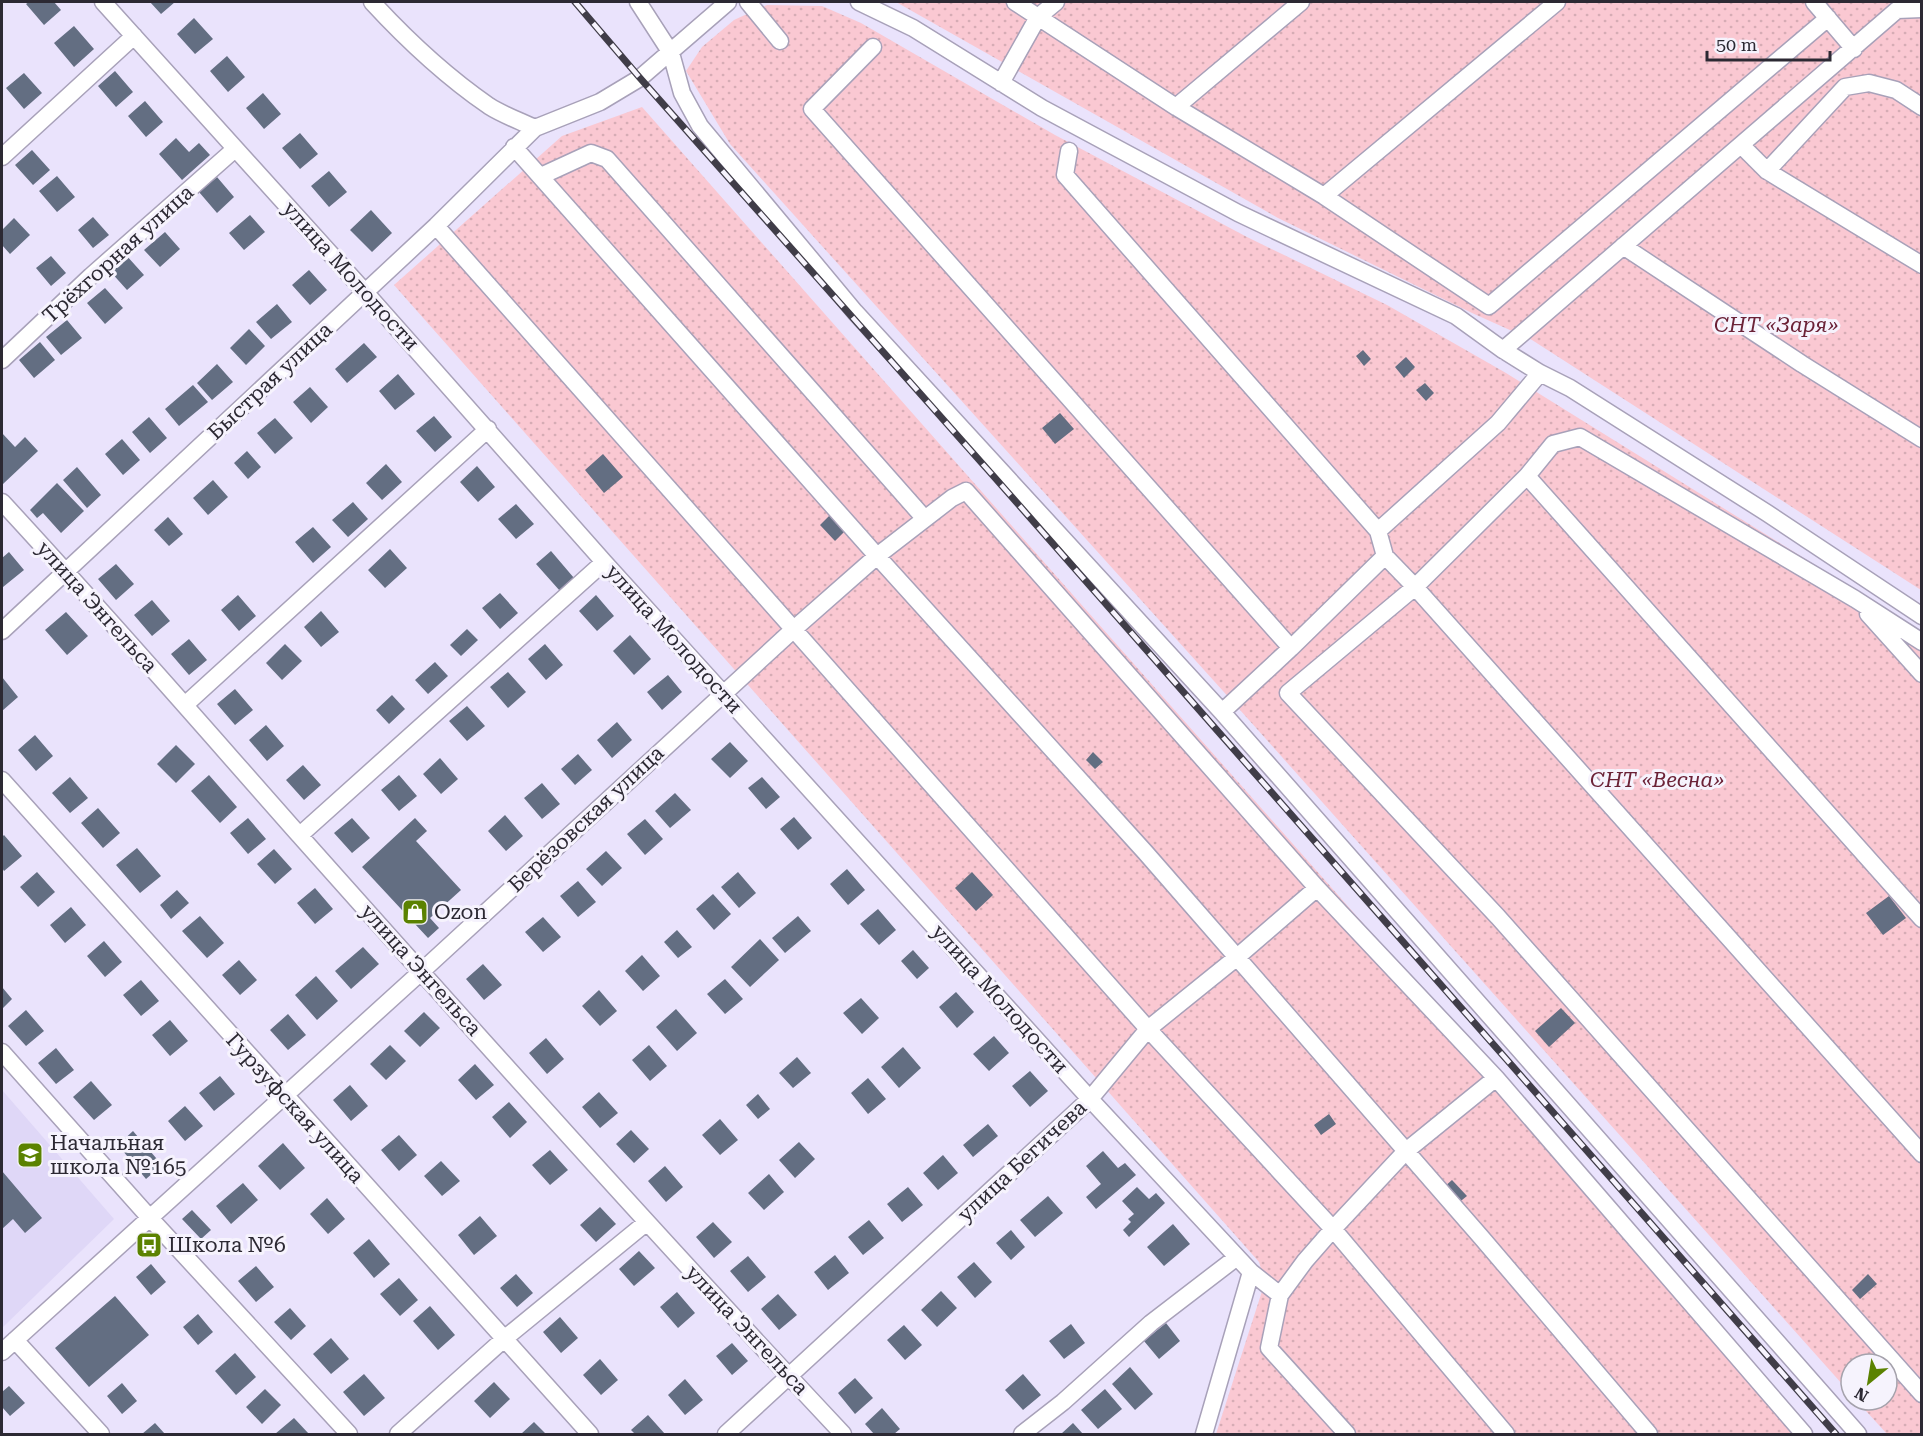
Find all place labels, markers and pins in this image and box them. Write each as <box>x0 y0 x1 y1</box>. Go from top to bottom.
shop icon: Ozon <box>400 897 430 927</box>
place label: Ozon <box>434 900 487 924</box>
place label: Начальная школа №165 <box>50 1131 186 1179</box>
school or university icon: Начальная школа №165 <box>15 1140 45 1170</box>
bus stop icon: Школа №6 <box>134 1230 164 1260</box>
place label: Школа №6 <box>168 1233 286 1257</box>

